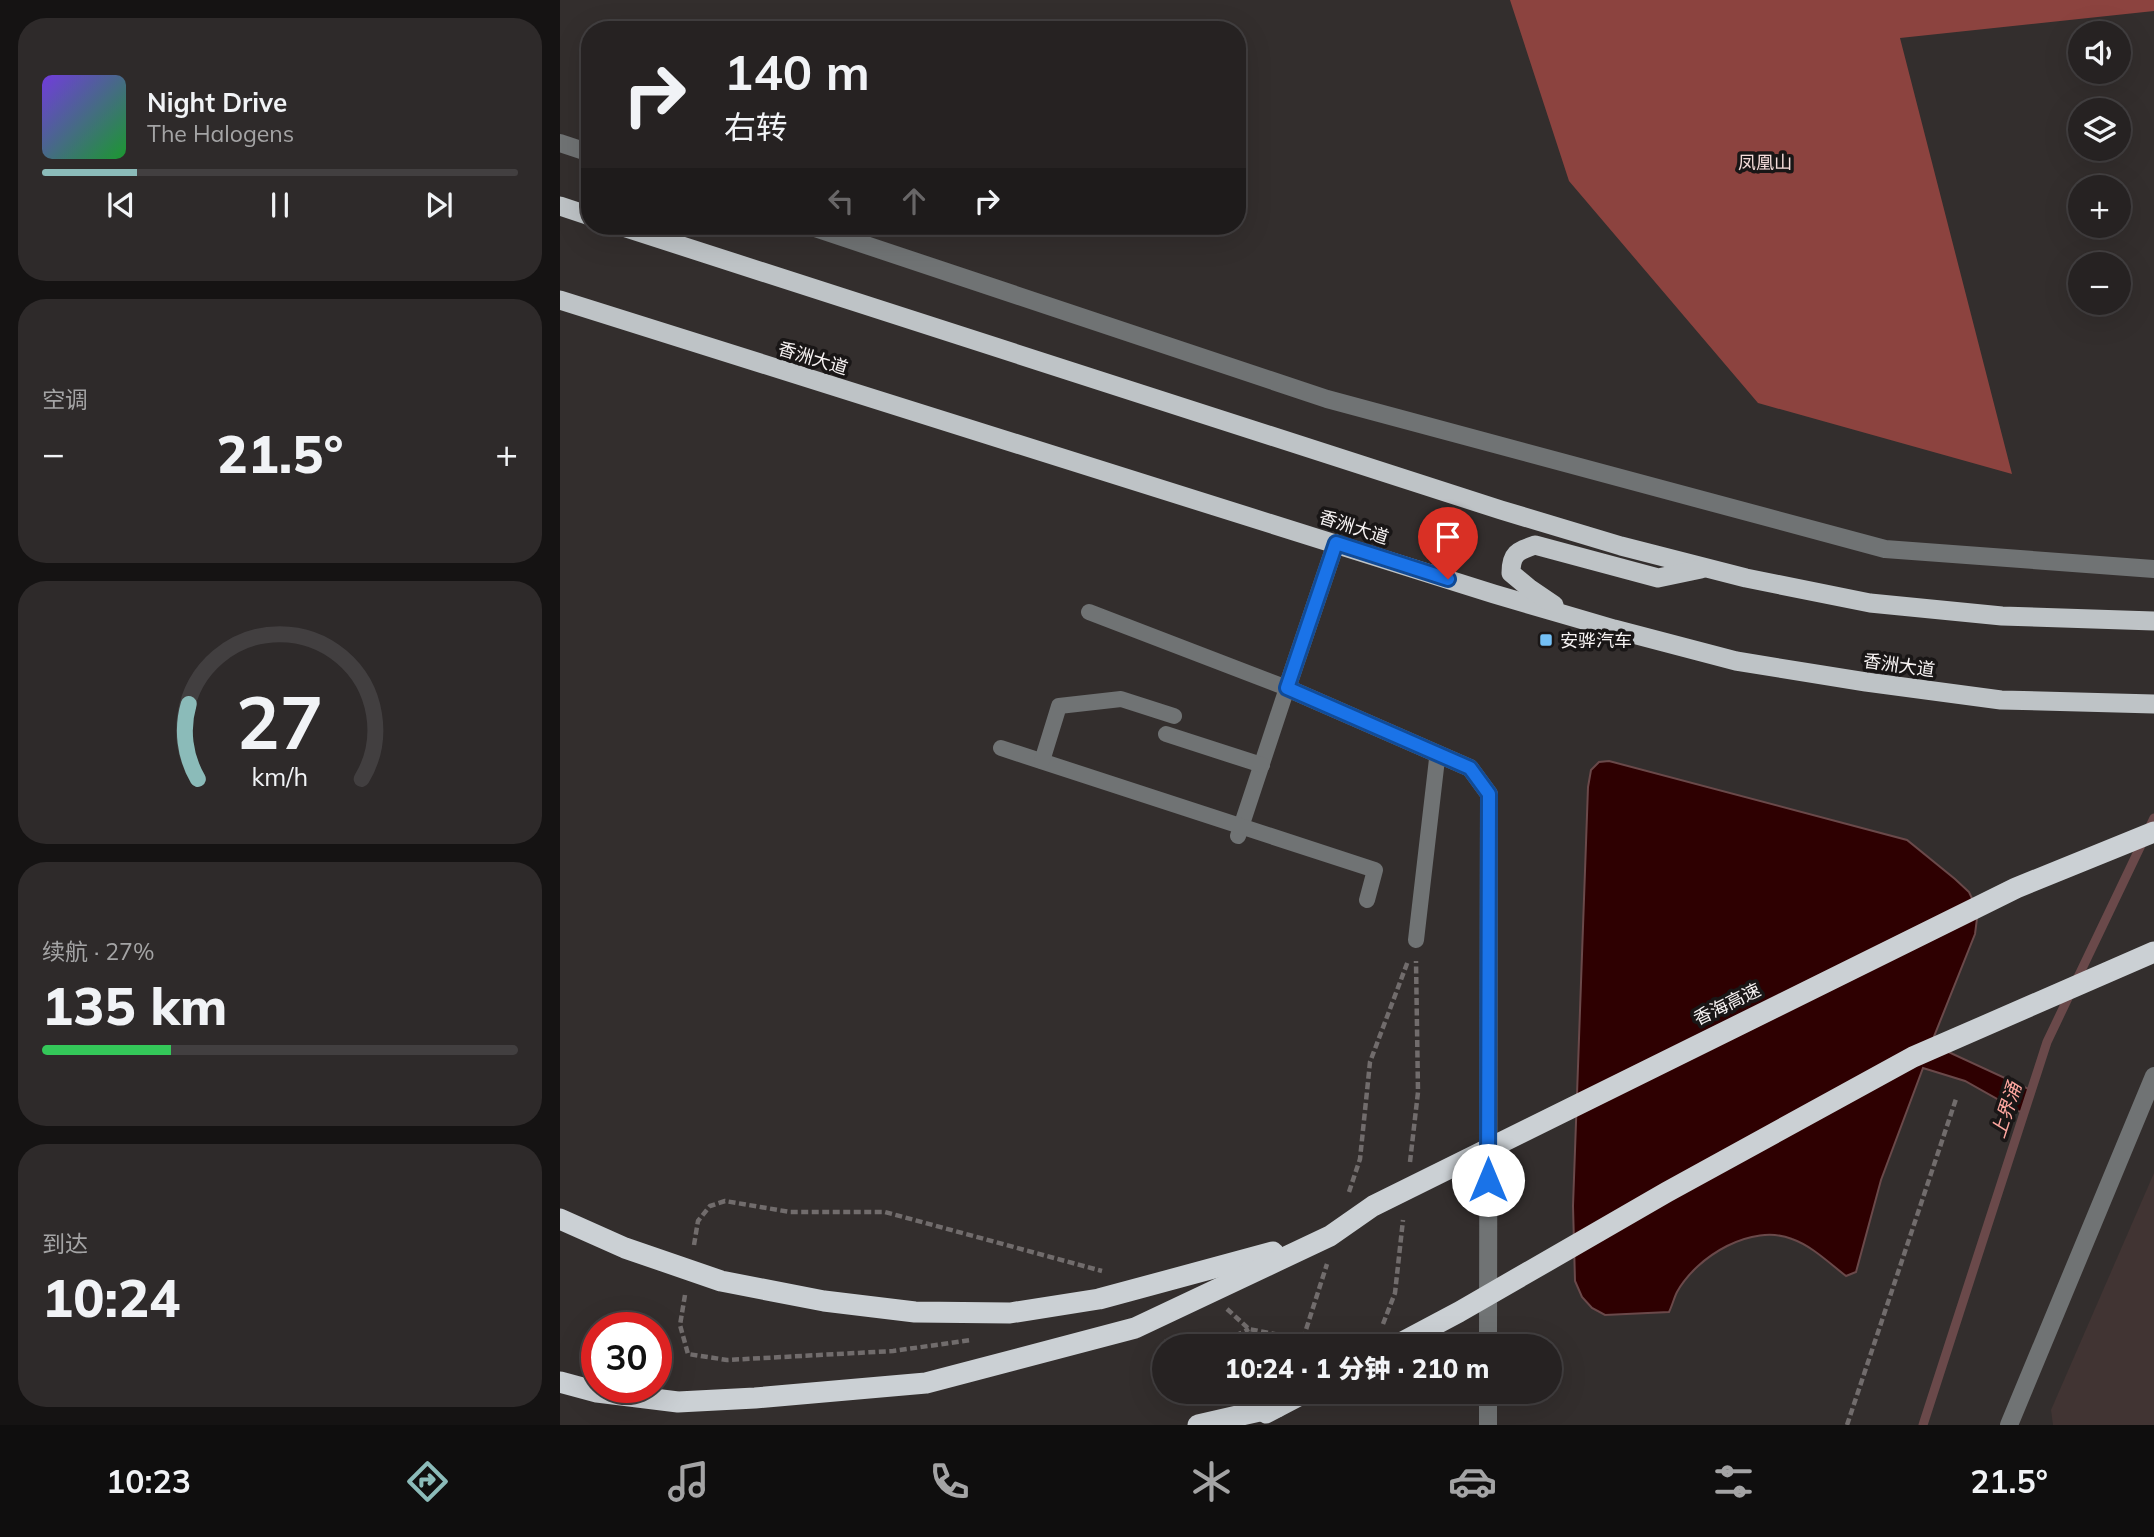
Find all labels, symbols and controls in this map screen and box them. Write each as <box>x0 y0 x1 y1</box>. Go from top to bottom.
map controls <box>2068 21 2131 315</box>
button: sound <box>2068 21 2131 84</box>
text: 140 m <box>724 41 870 102</box>
icon: right <box>609 49 700 140</box>
text: Night Drive <box>147 86 287 119</box>
button: layers <box>2068 98 2131 161</box>
text: 右转 <box>724 107 788 147</box>
text: The Halogens <box>147 119 294 148</box>
park label: 凤凰山 <box>1738 151 1792 174</box>
button: + <box>2068 175 2131 238</box>
icon: left <box>822 182 860 220</box>
icon: ahead <box>895 182 933 220</box>
icon: right <box>968 182 1006 220</box>
icon: previous <box>102 186 140 224</box>
icon: pause <box>261 186 299 224</box>
icon: next <box>420 186 458 224</box>
button: − <box>2068 252 2131 315</box>
street label: 香洲大道 <box>775 336 851 380</box>
text: 空调 <box>42 385 88 414</box>
text: 21.5° <box>216 421 344 486</box>
text: − <box>42 429 65 477</box>
text: + <box>495 429 518 477</box>
street label: 香洲大道 <box>1316 505 1392 549</box>
pin <box>1418 507 1478 579</box>
icon: arrive <box>1429 518 1467 556</box>
place label: 安骅汽车 <box>1560 629 1632 652</box>
marker: 安骅汽车 <box>1538 632 1554 648</box>
street label: 香洲大道 <box>1862 649 1936 681</box>
text: 27 <box>236 676 324 767</box>
text: km/h <box>252 760 308 791</box>
text: 续航 · 27% <box>42 937 154 966</box>
text: 135 km <box>42 973 227 1038</box>
street label: 香海高速 <box>1690 978 1764 1030</box>
water label: 上界涌 <box>1986 1077 2027 1141</box>
position arrow <box>1451 1143 1525 1217</box>
text: 到达 <box>42 1229 88 1258</box>
text: 10:24 <box>42 1265 180 1330</box>
speed limit sign: 30 <box>581 1312 672 1403</box>
text: 10:24 · 1 分钟 · 210 m <box>1225 1352 1489 1385</box>
icon: directions <box>403 1457 452 1506</box>
icon: music <box>664 1457 713 1506</box>
icon: phone <box>925 1457 974 1506</box>
icon: climate <box>1187 1457 1236 1506</box>
icon: car <box>1448 1457 1497 1506</box>
icon: filters <box>1709 1457 1758 1506</box>
text: 10:23 <box>106 1461 191 1501</box>
text: 21.5° <box>1970 1461 2048 1501</box>

